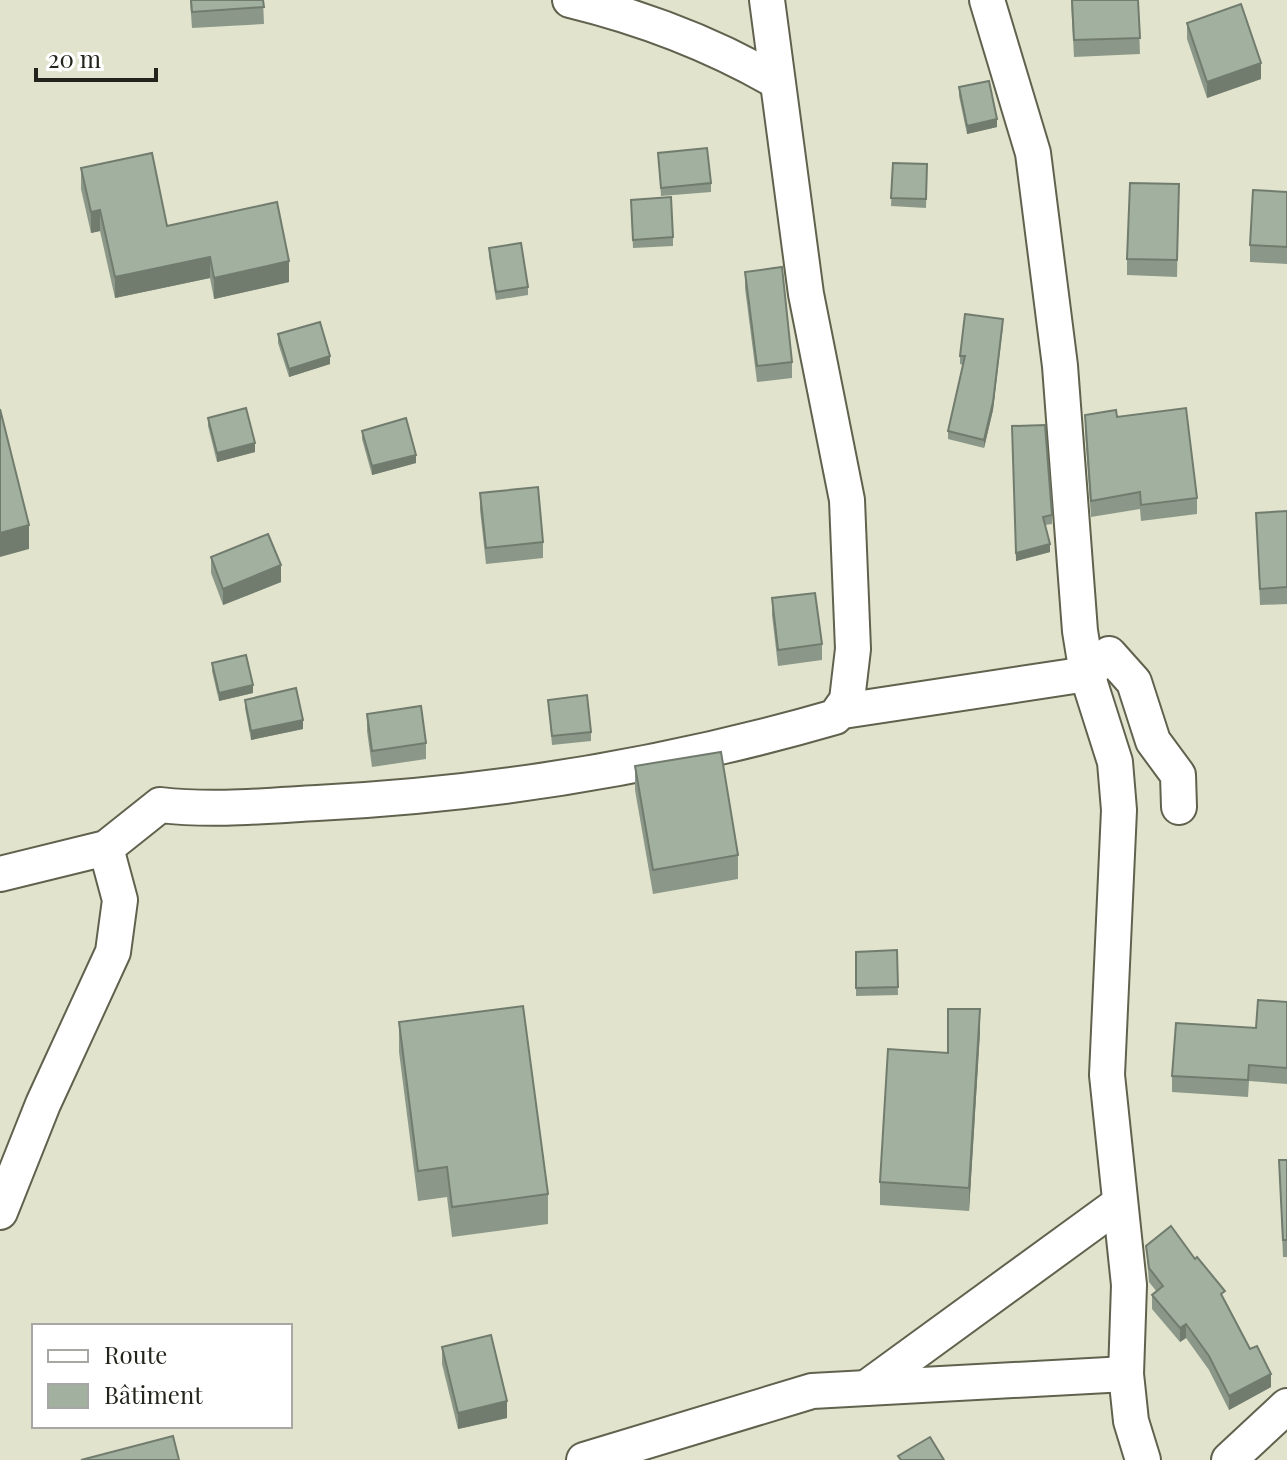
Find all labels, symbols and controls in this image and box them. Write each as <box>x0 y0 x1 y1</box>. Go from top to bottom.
scale bar <box>36 32 156 82</box>
text: 20 m <box>48 42 101 74</box>
legend <box>32 1324 292 1428</box>
text: Route <box>104 1338 167 1370</box>
text: Bâtiment <box>104 1378 203 1410</box>

